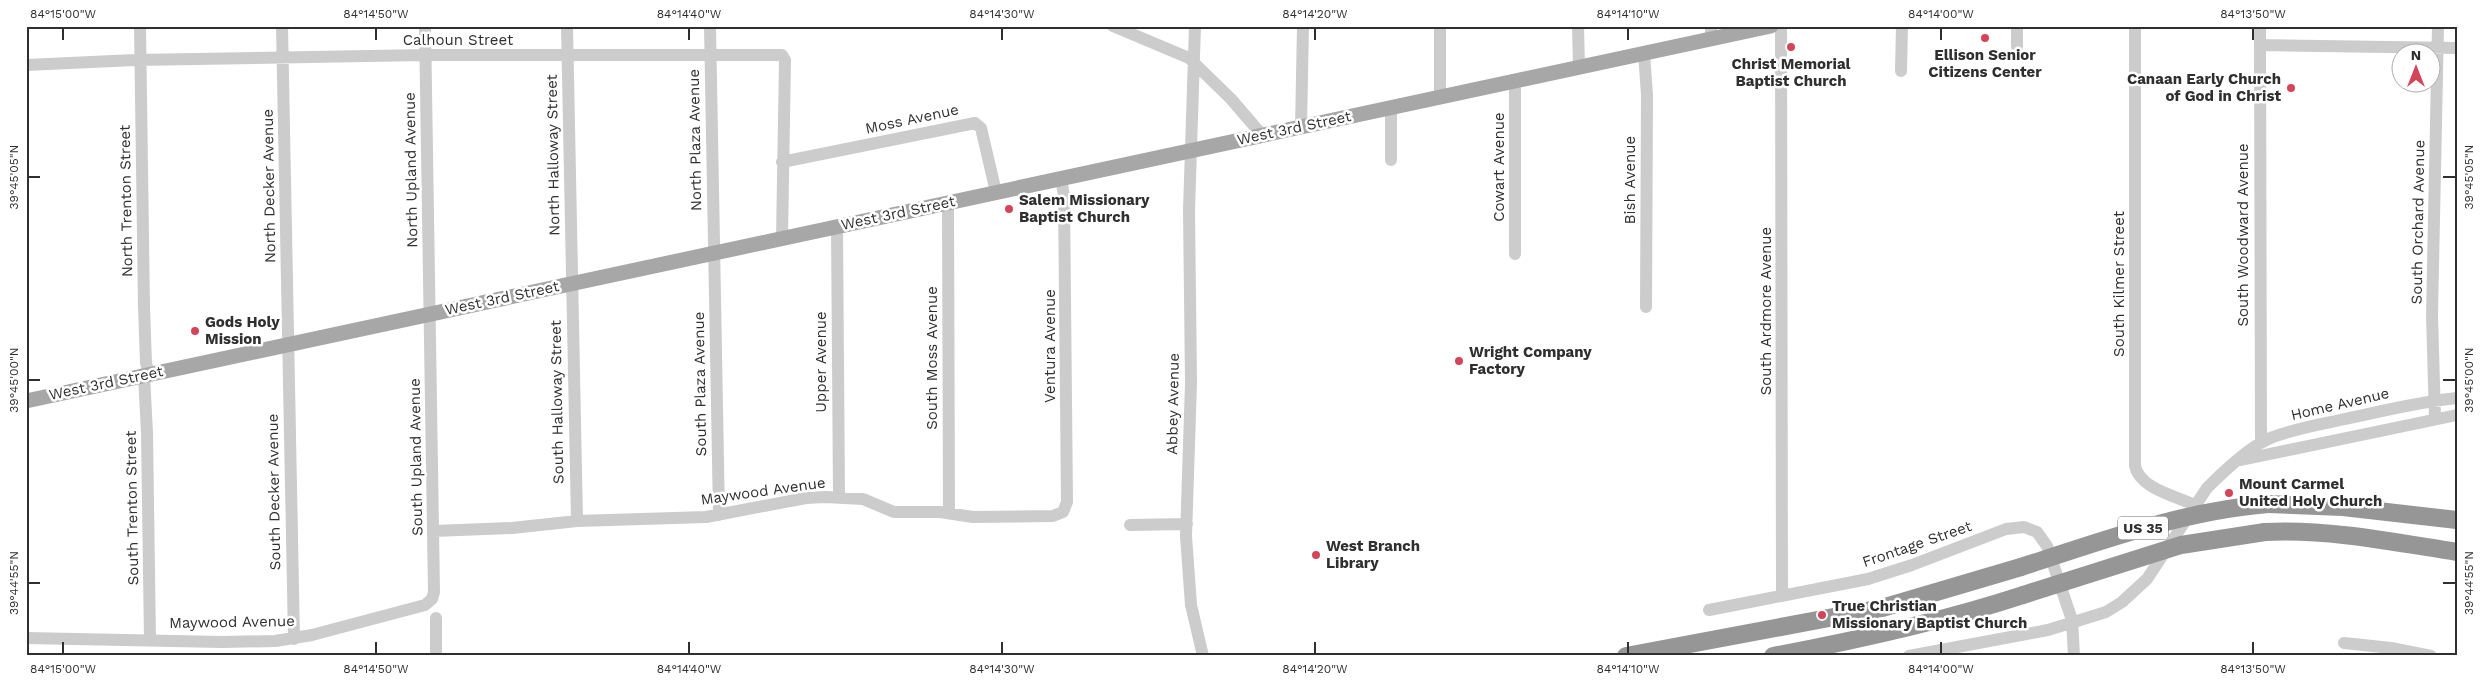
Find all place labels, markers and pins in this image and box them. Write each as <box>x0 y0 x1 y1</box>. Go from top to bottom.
marker: Ellison Senior Citizens Center <box>1979 32 1991 44</box>
marker: Christ Memorial Baptist Church <box>1785 41 1797 53</box>
place label: Ellison Senior Citizens Center <box>1928 46 2042 81</box>
place label: Christ Memorial Baptist Church <box>1732 55 1851 90</box>
place label: Canaan Early Church of God in Christ <box>2127 70 2281 105</box>
marker: Canaan Early Church of God in Christ <box>2285 82 2297 94</box>
place label: Salem Missionary Baptist Church <box>1019 191 1150 226</box>
marker: Salem Missionary Baptist Church <box>1003 203 1015 215</box>
place label: Gods Holy Mission <box>205 313 280 348</box>
marker: Gods Holy Mission <box>189 325 201 337</box>
place label: Wright Company Factory <box>1469 343 1592 378</box>
marker: Wright Company Factory <box>1453 355 1465 367</box>
place label: Mount Carmel United Holy Church <box>2239 475 2382 510</box>
marker: Mount Carmel United Holy Church <box>2223 487 2235 499</box>
place label: West Branch Library <box>1326 537 1420 572</box>
marker: West Branch Library <box>1310 549 1322 561</box>
place label: True Christian Missionary Baptist Church <box>1832 597 2027 632</box>
marker: True Christian Missionary Baptist Church <box>1816 609 1828 621</box>

